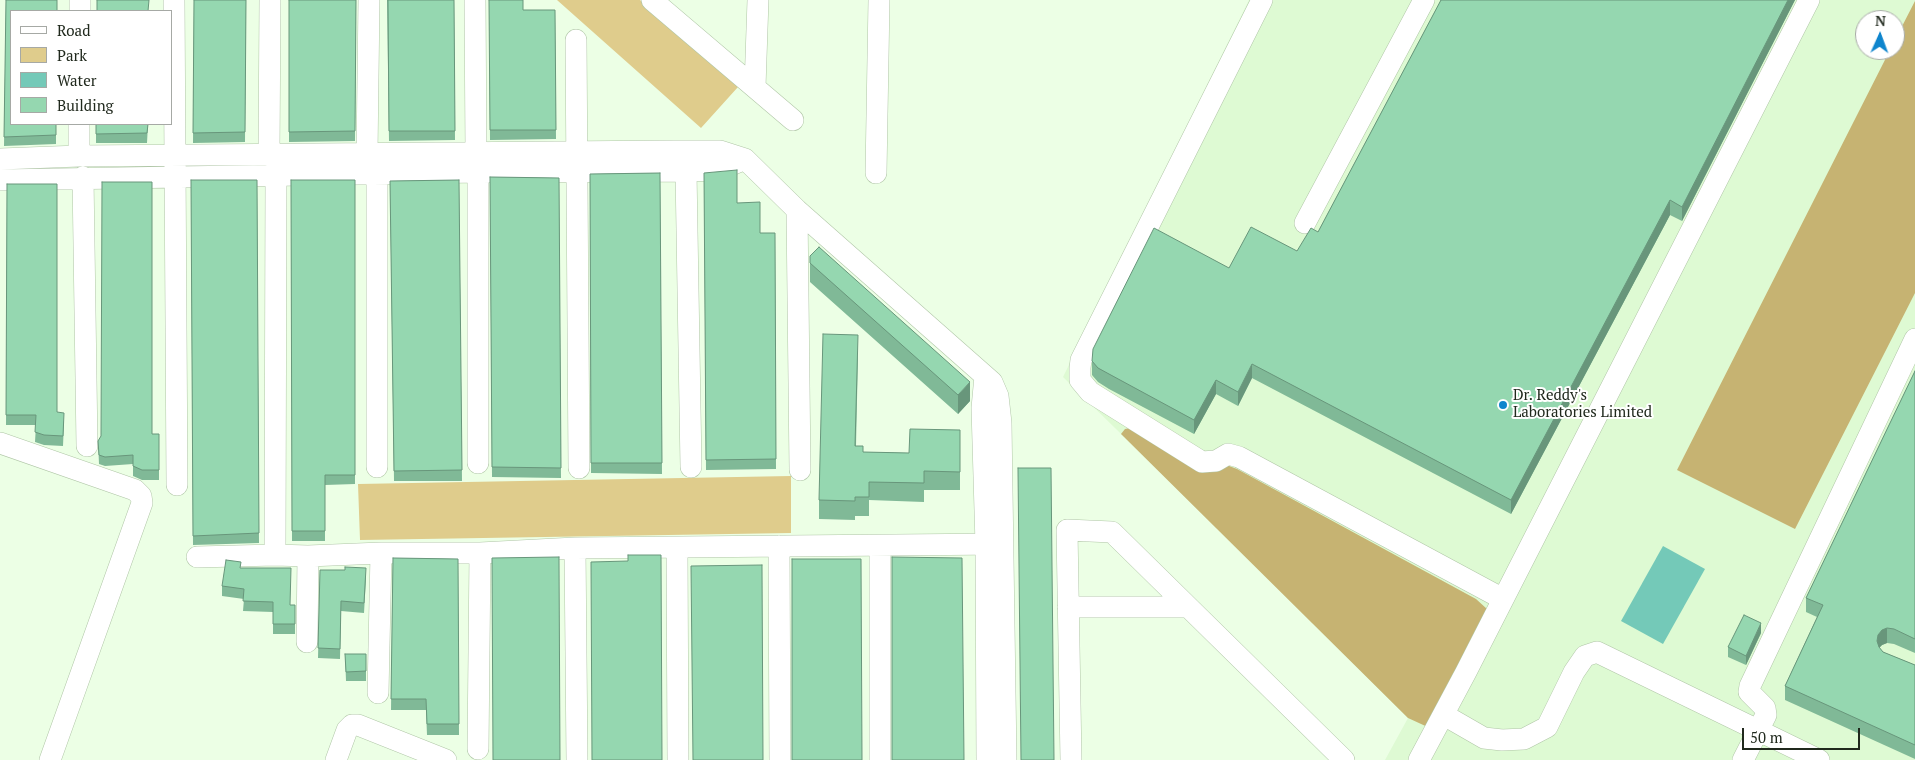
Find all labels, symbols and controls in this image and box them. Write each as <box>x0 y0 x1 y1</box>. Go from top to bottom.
legend <box>10 10 172 125</box>
north arrow <box>1855 10 1905 60</box>
text: N <box>1875 11 1886 30</box>
text: Road <box>57 20 90 40</box>
text: Park <box>57 45 87 65</box>
text: Water <box>57 70 96 90</box>
text: Building <box>57 95 114 115</box>
place label: Dr. Reddy's Laboratories Limited <box>1513 387 1652 422</box>
marker: Dr. Reddy's Laboratories Limited <box>1497 399 1509 411</box>
scale bar <box>1745 718 1862 750</box>
text: 50 m <box>1750 727 1783 747</box>

